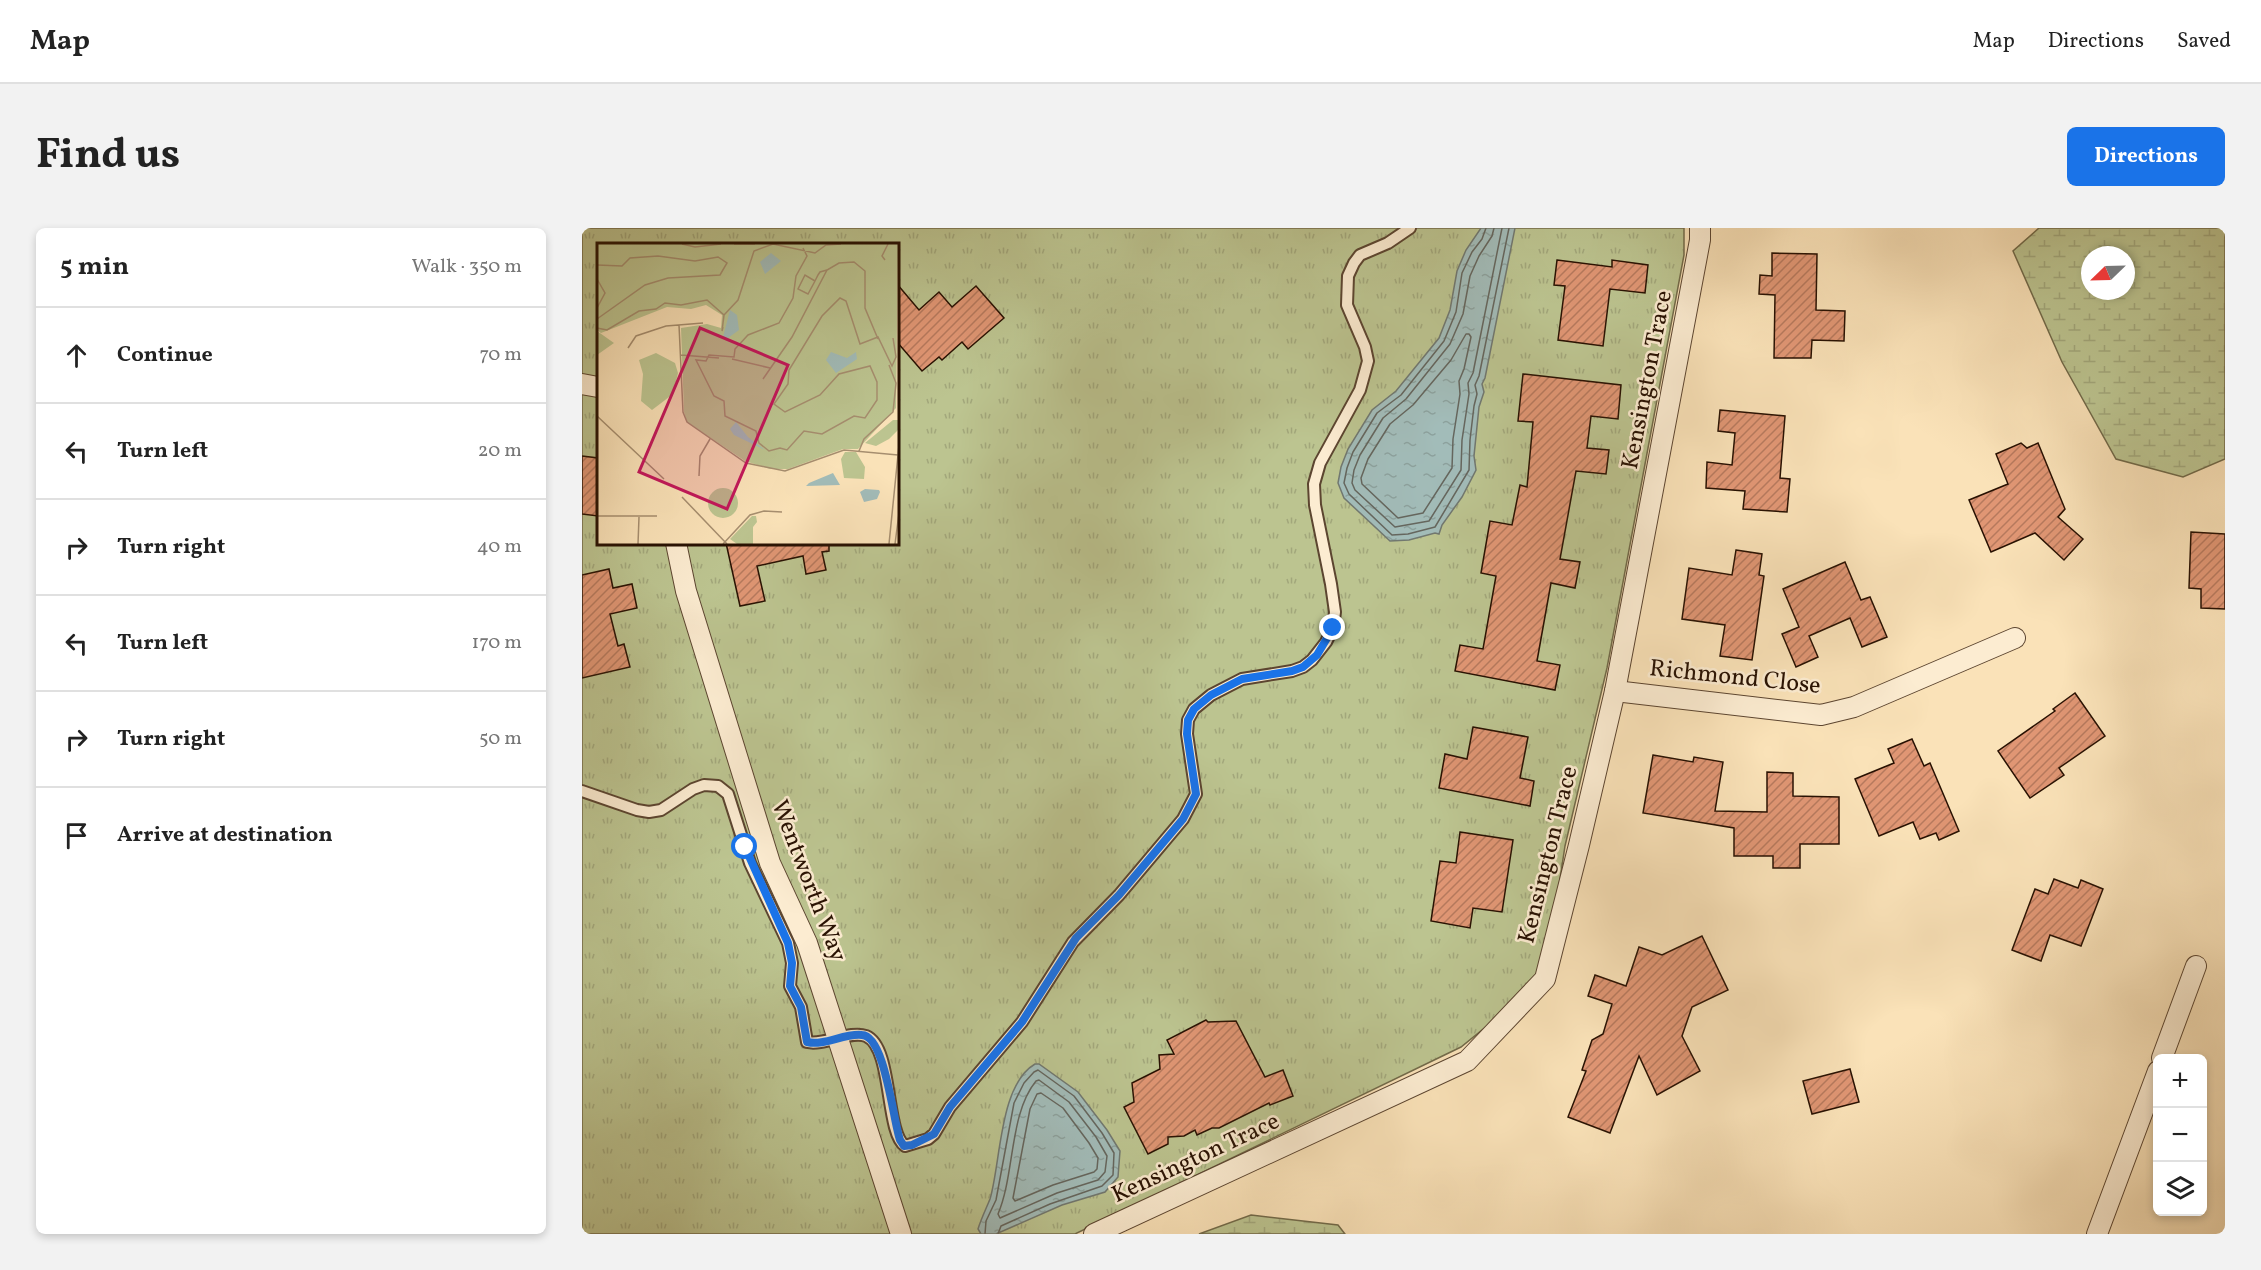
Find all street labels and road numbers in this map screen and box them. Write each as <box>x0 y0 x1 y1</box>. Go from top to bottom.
street label: Kensington Trace <box>1614 288 1682 472</box>
street label: Richmond Close <box>1648 652 1822 704</box>
street label: Kensington Trace <box>1511 763 1587 947</box>
street label: Wentworth Way <box>762 795 854 967</box>
street label: Kensington Trace <box>1106 1105 1286 1213</box>

